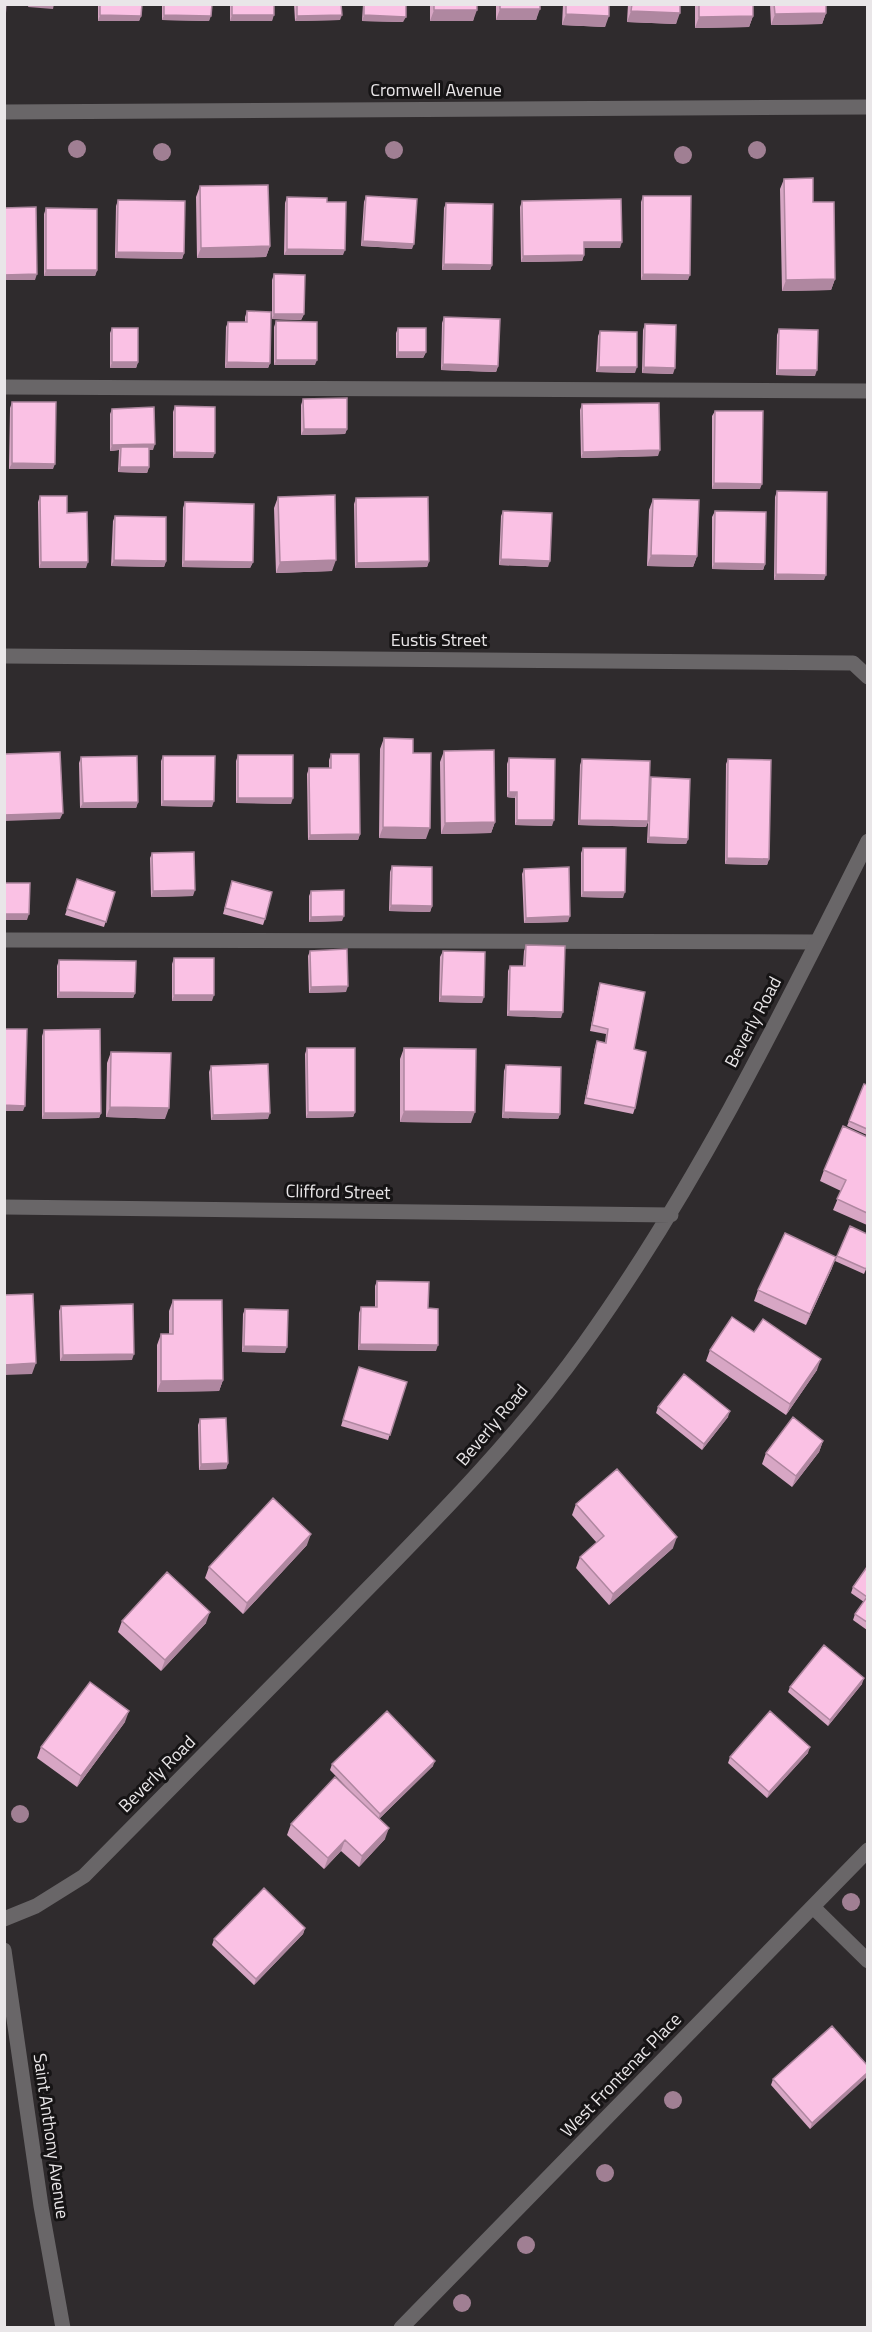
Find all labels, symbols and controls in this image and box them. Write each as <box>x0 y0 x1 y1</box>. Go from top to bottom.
street label: Cromwell Avenue <box>370 76 502 103</box>
street label: Eustis Street <box>391 626 488 653</box>
street label: Beverly Road <box>717 971 788 1072</box>
street label: Clifford Street <box>285 1177 391 1206</box>
street label: Beverly Road <box>449 1378 534 1472</box>
street label: Beverly Road <box>112 1729 201 1818</box>
street label: West Frontenac Place <box>554 2006 687 2143</box>
street label: Saint Anthony Avenue <box>27 2051 76 2220</box>

